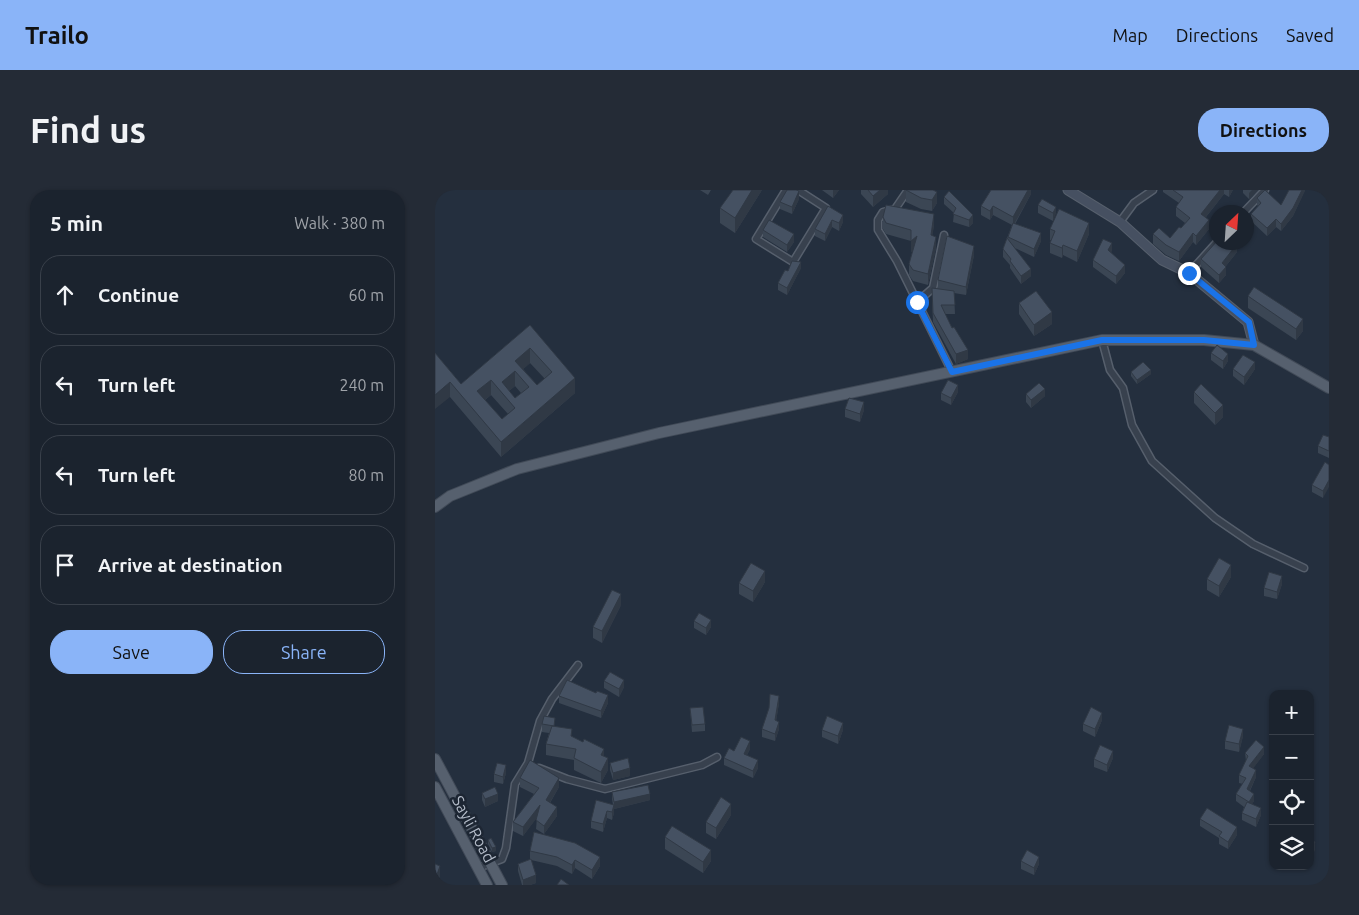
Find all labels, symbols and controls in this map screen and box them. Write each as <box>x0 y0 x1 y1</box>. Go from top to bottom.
text: Trailo <box>25 22 89 49</box>
text: Map <box>1112 25 1148 45</box>
text: Directions <box>1176 25 1258 45</box>
text: Saved <box>1286 25 1334 45</box>
button: Directions <box>1198 108 1329 152</box>
text: Find us <box>30 110 146 150</box>
north arrow <box>1209 205 1254 250</box>
text: 5 min <box>50 211 103 235</box>
text: Walk · 380 m <box>294 214 385 232</box>
route end <box>1178 262 1201 285</box>
icon: ahead <box>51 281 79 309</box>
text: Continue <box>98 284 179 306</box>
text: 60 m <box>348 286 384 304</box>
route start <box>906 291 929 314</box>
icon: left <box>51 371 79 399</box>
text: Turn left <box>98 374 176 396</box>
text: 240 m <box>339 376 384 394</box>
icon: left <box>51 461 79 489</box>
text: Turn left <box>98 464 176 486</box>
text: 80 m <box>348 466 384 484</box>
icon: arrive <box>51 551 79 579</box>
text: Arrive at destination <box>98 554 283 576</box>
button: Save <box>50 630 213 674</box>
button: Share <box>223 630 385 674</box>
map controls <box>1269 690 1314 870</box>
button: + <box>1269 690 1314 735</box>
button: − <box>1269 735 1314 780</box>
button: locate <box>1269 780 1314 825</box>
street label: Sayli Road <box>449 793 499 865</box>
button: layers <box>1269 825 1314 870</box>

